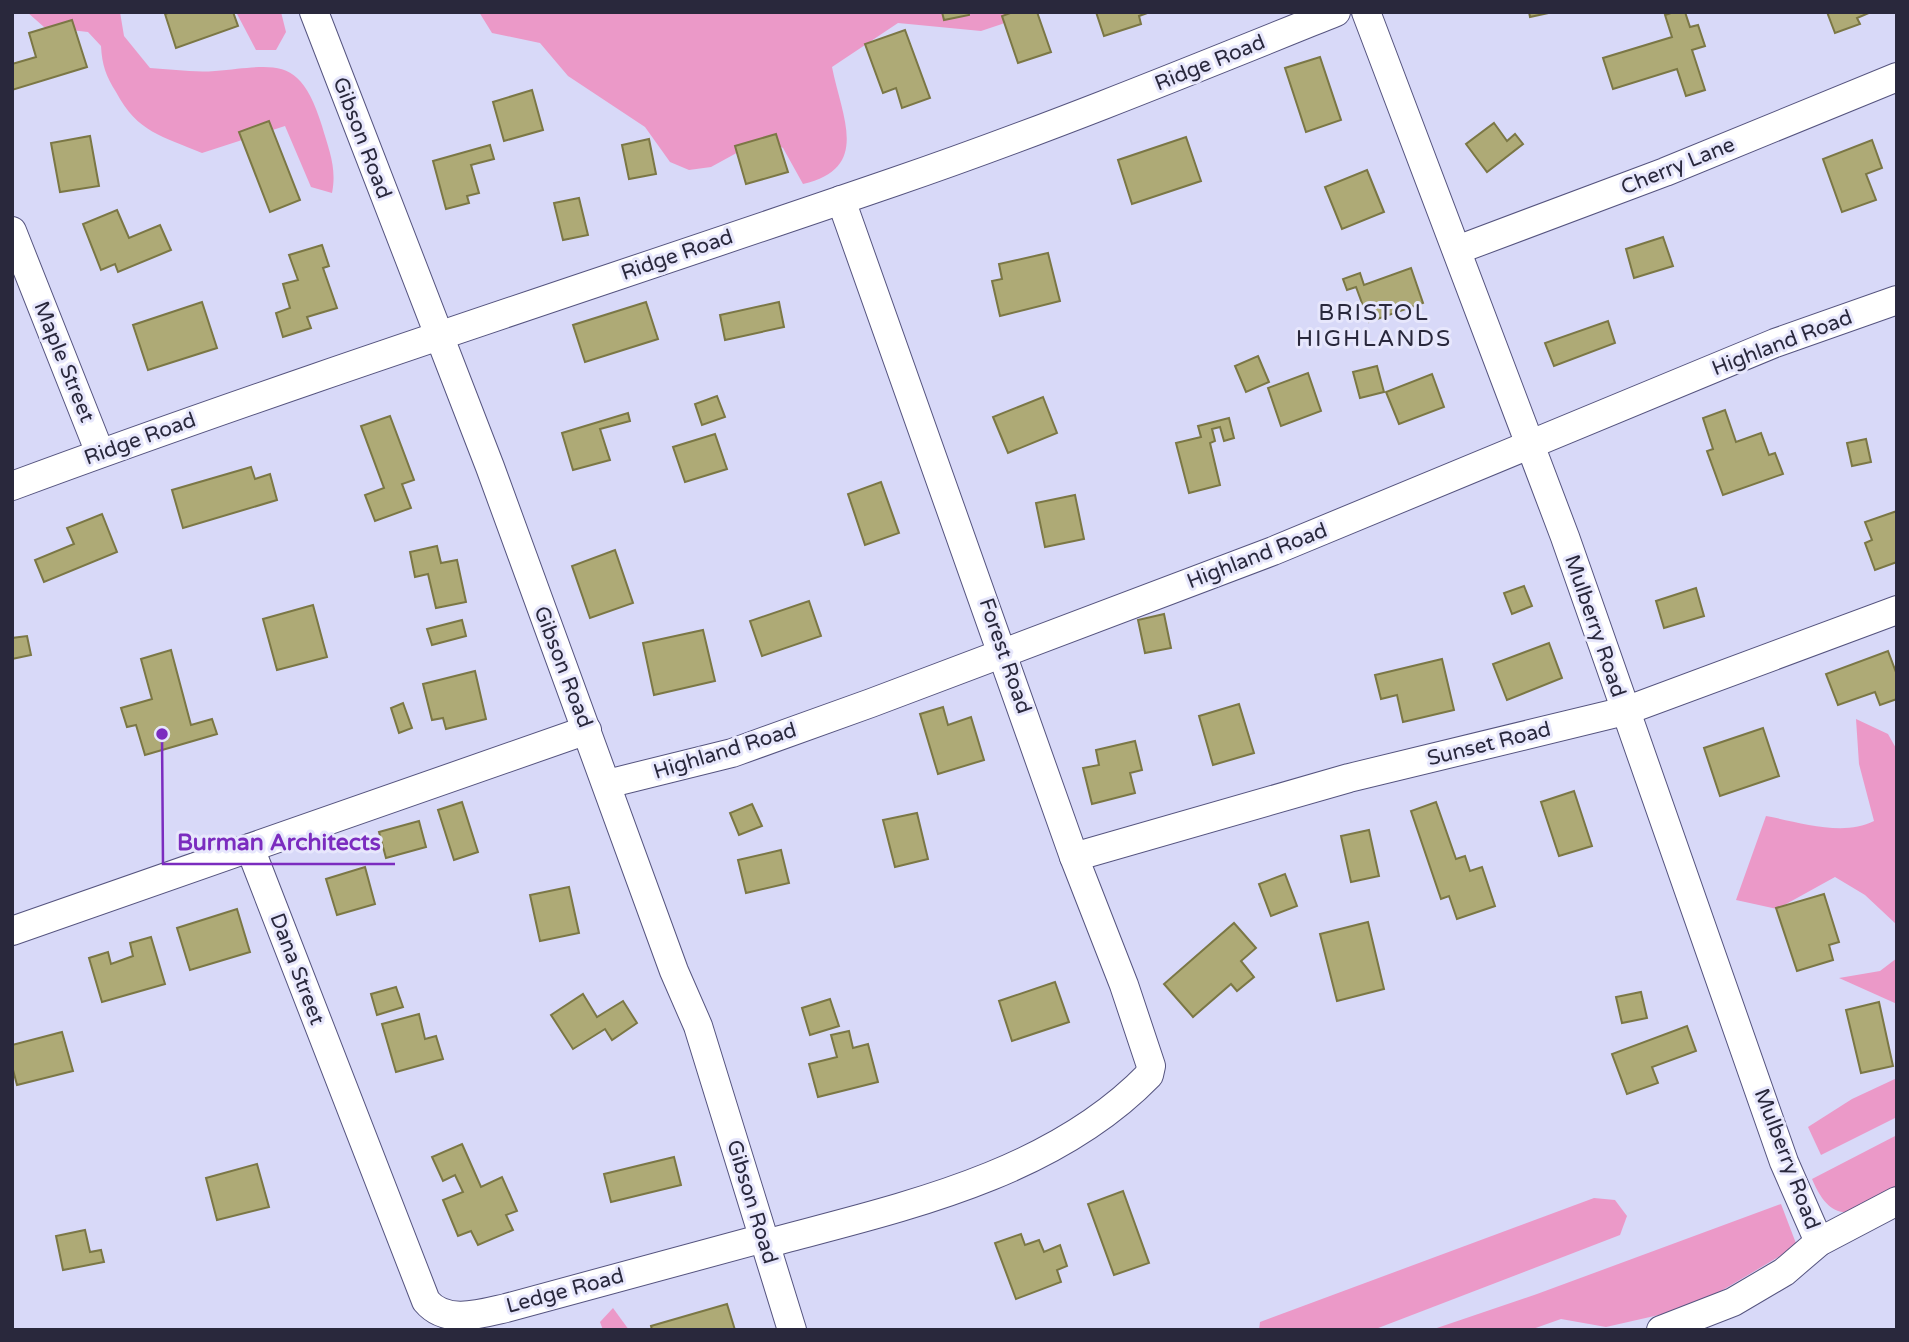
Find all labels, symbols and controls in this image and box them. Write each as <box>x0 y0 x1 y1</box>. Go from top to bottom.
street label: Ridge Road <box>1151 30 1269 96</box>
street label: Gibson Road <box>327 74 397 202</box>
street label: Cherry Lane <box>1617 132 1739 200</box>
street label: Ridge Road <box>618 224 736 286</box>
street label: Maple Street <box>28 298 100 426</box>
district label: BRISTOL HIGHLANDS <box>1296 299 1452 353</box>
street label: Highland Road <box>1708 305 1856 381</box>
street label: Ridge Road <box>81 407 199 471</box>
street label: Highland Road <box>1183 518 1331 594</box>
street label: Mulberry Road <box>1559 552 1631 700</box>
street label: Forest Road <box>974 595 1036 717</box>
street label: Gibson Road <box>528 603 598 731</box>
street label: Highland Road <box>650 717 800 785</box>
street label: Sunset Road <box>1425 717 1553 771</box>
callout: Burman Architects <box>163 820 395 864</box>
text: Burman Architects <box>177 829 381 857</box>
street label: Dana Street <box>264 910 330 1028</box>
street label: Mulberry Road <box>1749 1085 1825 1233</box>
street label: Gibson Road <box>721 1137 783 1267</box>
street label: Ledge Road <box>504 1263 626 1319</box>

